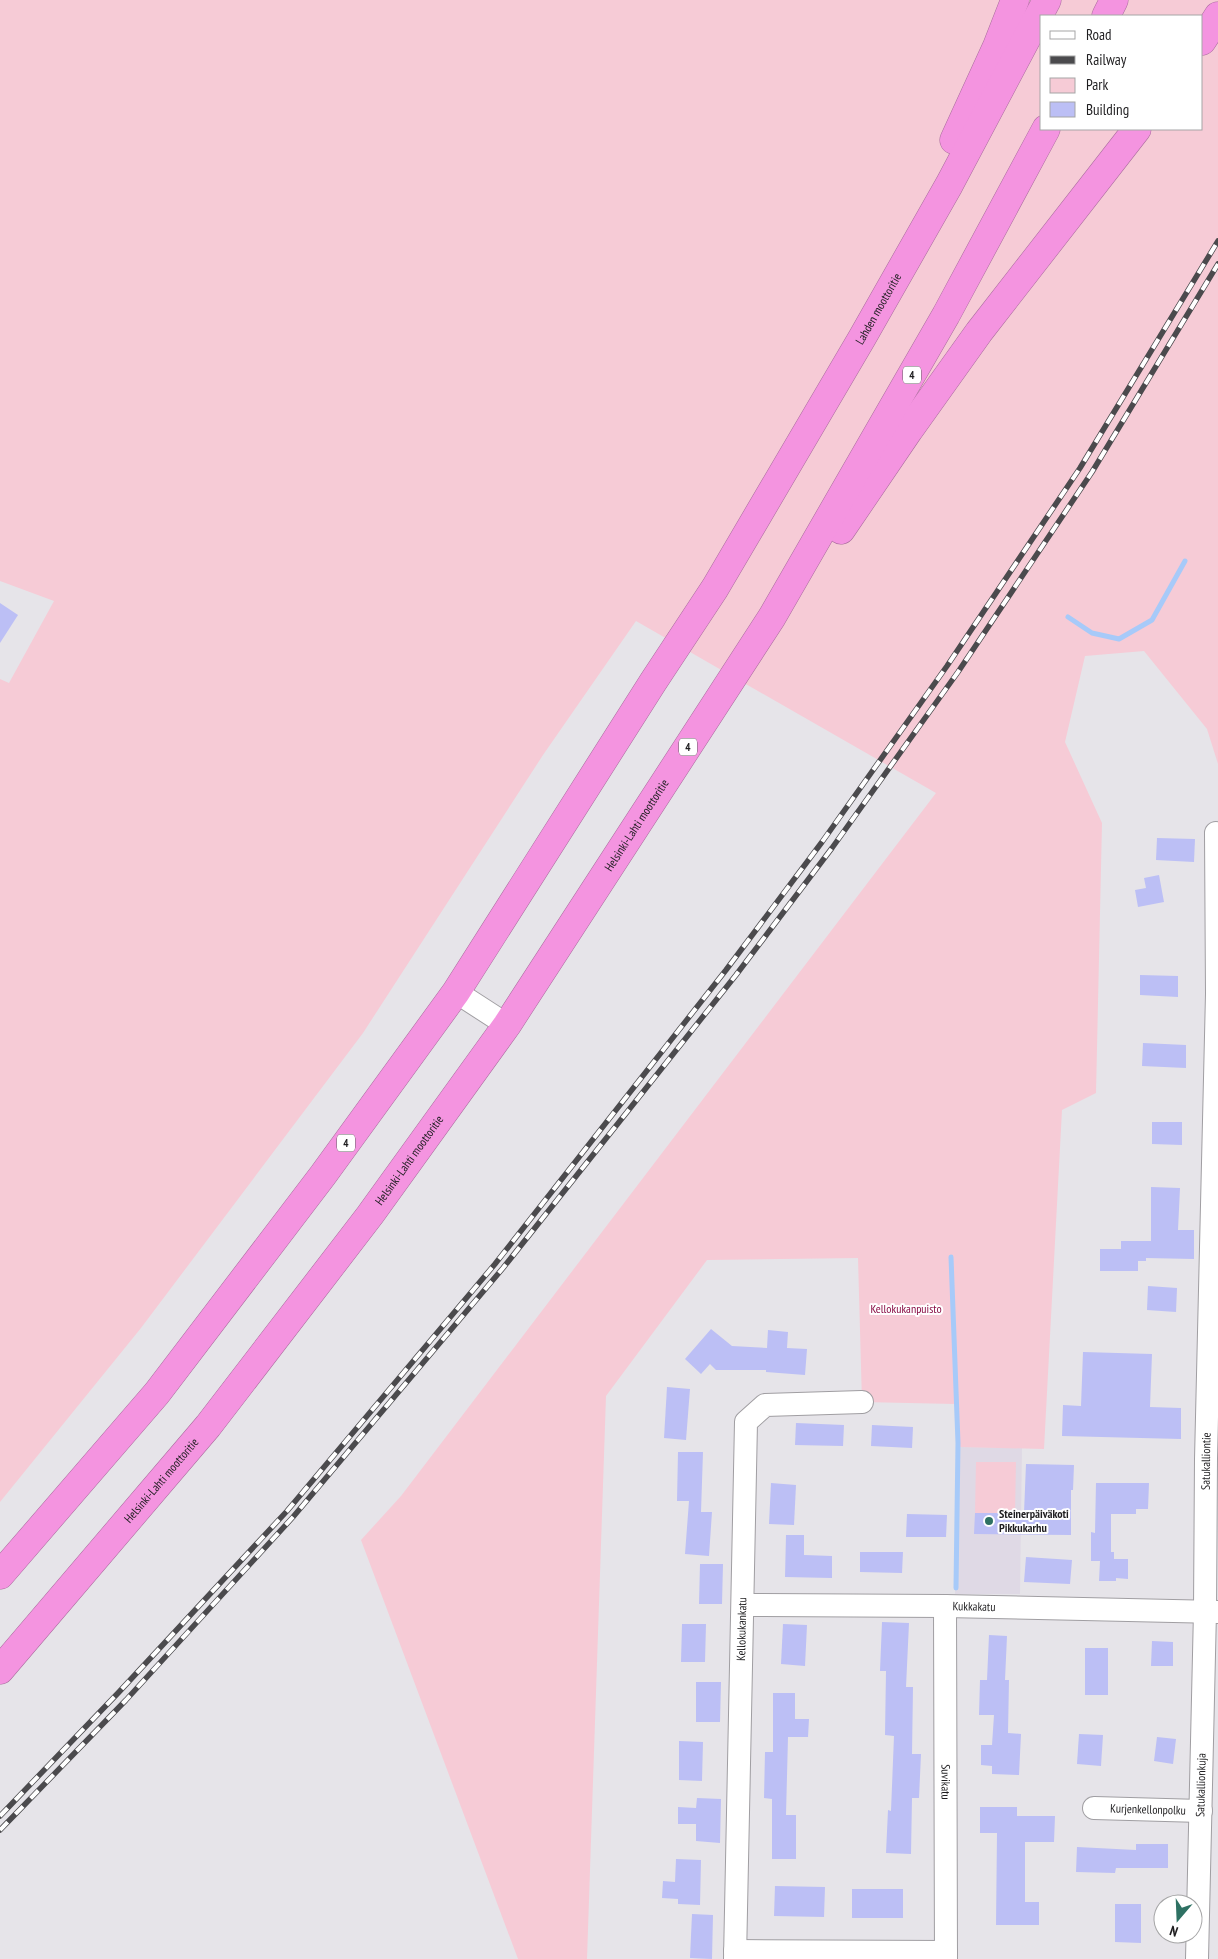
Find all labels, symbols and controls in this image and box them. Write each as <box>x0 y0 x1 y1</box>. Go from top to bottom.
legend <box>1040 15 1203 130</box>
text: Road <box>1086 25 1112 44</box>
text: Railway <box>1086 50 1127 69</box>
text: Park <box>1086 75 1108 94</box>
text: Building <box>1086 100 1129 119</box>
street label: Lahden moottoritie <box>852 270 904 347</box>
road number: 4 <box>903 366 921 384</box>
road number: 4 <box>679 739 697 756</box>
street label: Helsinki-Lahti moottoritie <box>601 776 672 874</box>
street label: Helsinki-Lahti moottoritie <box>372 1112 446 1208</box>
road number: 4 <box>337 1134 355 1152</box>
park label: Kellokukanpuisto <box>870 1301 942 1316</box>
street label: Satukalliontie <box>1198 1432 1214 1490</box>
street label: Helsinki-Lahti moottoritie <box>121 1435 202 1526</box>
place label: Steinerpäiväkoti Pikkukarhu <box>999 1506 1069 1535</box>
marker: Steinerpäiväkoti Pikkukarhu <box>983 1515 995 1527</box>
street label: Kellokukankatu <box>733 1597 749 1661</box>
street label: Kukkakatu <box>952 1598 996 1614</box>
street label: Satukallionkuja <box>1192 1753 1209 1817</box>
street label: Suvikatu <box>938 1764 954 1800</box>
street label: Kurjenkellonpolku <box>1110 1800 1186 1818</box>
north arrow <box>1153 1894 1203 1944</box>
text: N <box>1167 1922 1180 1941</box>

